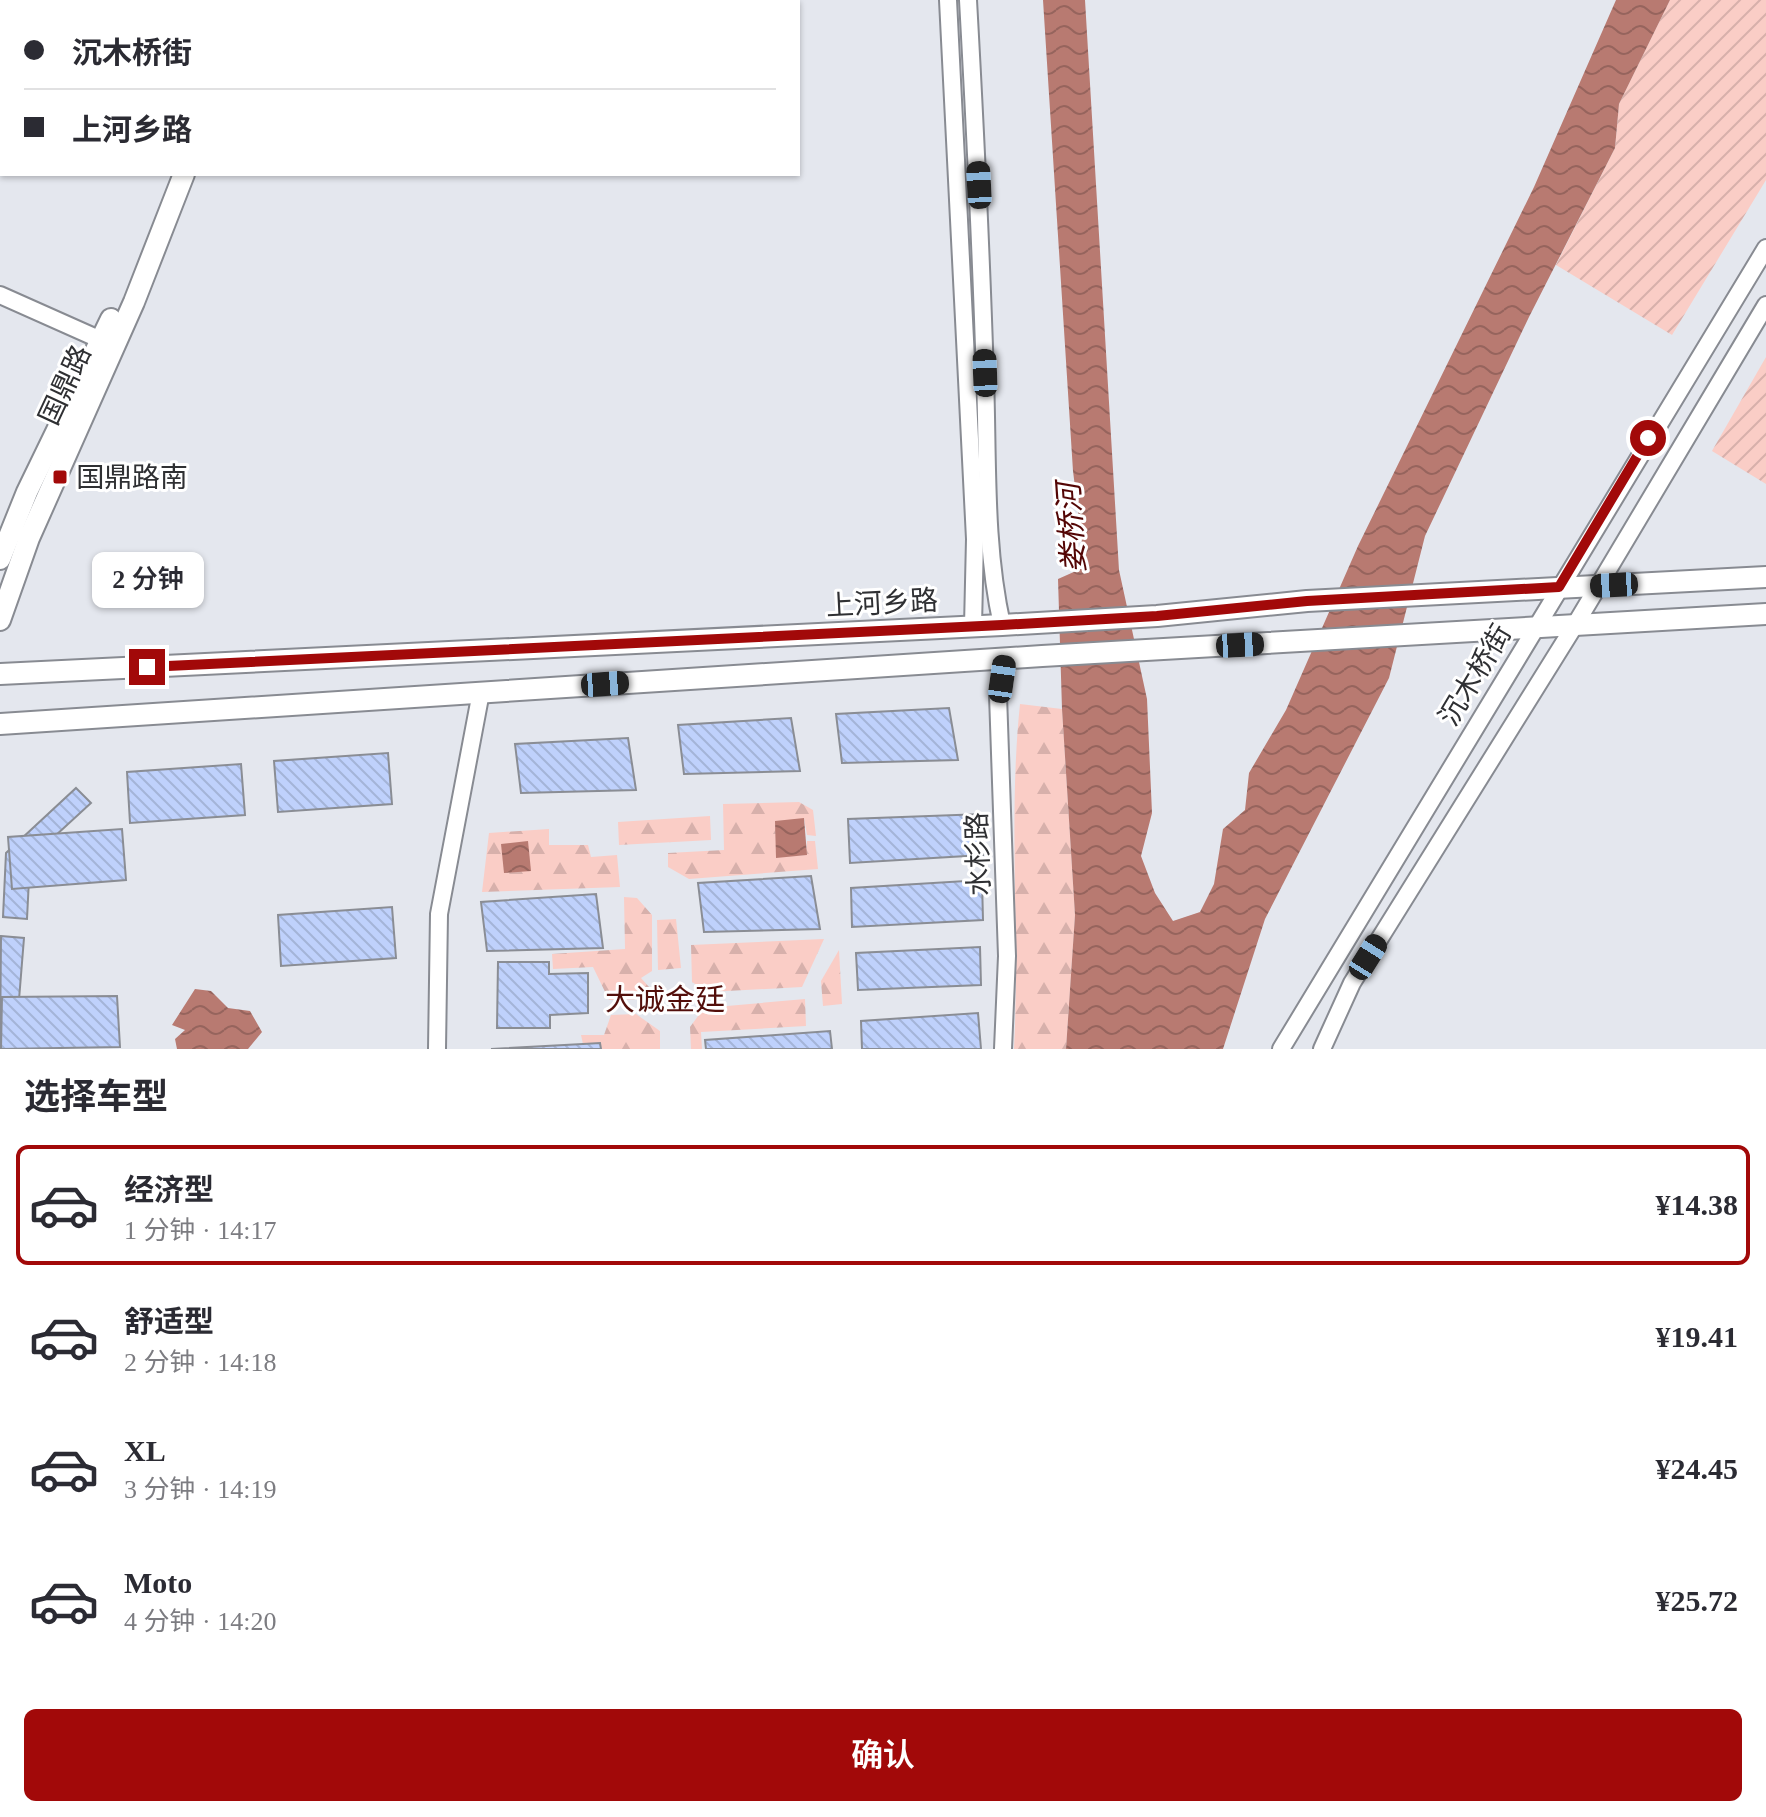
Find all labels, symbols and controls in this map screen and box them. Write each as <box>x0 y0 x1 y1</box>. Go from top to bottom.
text: 沉木桥街 <box>72 36 192 69</box>
text: 上河乡路 <box>72 113 192 146</box>
car <box>966 160 992 210</box>
street label: 国鼎路 <box>33 340 97 430</box>
car <box>972 349 998 397</box>
route start <box>1630 420 1666 456</box>
place label: 国鼎路南 <box>76 462 188 493</box>
marker: 国鼎路南 <box>51 468 69 486</box>
water label: 娄桥河 <box>1051 477 1091 574</box>
callout: 2 分钟 <box>91 551 203 607</box>
text: 2 分钟 <box>112 565 184 594</box>
car <box>1589 572 1639 598</box>
street label: 上河乡路 <box>825 585 939 621</box>
street label: 沉木桥街 <box>1433 619 1517 731</box>
car <box>1215 632 1265 658</box>
route end <box>129 649 165 685</box>
car <box>987 654 1017 704</box>
car <box>580 670 630 698</box>
street label: 水杉路 <box>961 811 995 897</box>
car <box>1345 930 1391 984</box>
district label: 大诚金廷 <box>605 983 725 1016</box>
text: 选择车型 <box>24 1077 168 1117</box>
icon: car <box>28 1169 100 1241</box>
text: 经济型 <box>124 1173 214 1206</box>
text: ¥14.38 <box>1656 1188 1738 1221</box>
text: 1 分钟 · 14:17 <box>124 1216 276 1245</box>
icon: car <box>28 1301 100 1373</box>
text: 舒适型 <box>124 1305 214 1338</box>
text: ¥19.41 <box>1656 1320 1738 1353</box>
text: 2 分钟 · 14:18 <box>124 1348 276 1377</box>
icon: car <box>28 1433 100 1505</box>
text: XL <box>124 1434 166 1467</box>
text: ¥24.45 <box>1656 1452 1738 1485</box>
text: 3 分钟 · 14:19 <box>124 1475 276 1504</box>
icon: car <box>28 1565 100 1637</box>
text: Moto <box>124 1566 192 1599</box>
text: ¥25.72 <box>1656 1584 1738 1617</box>
text: 4 分钟 · 14:20 <box>124 1607 276 1636</box>
button: 确认 <box>24 1709 1742 1801</box>

